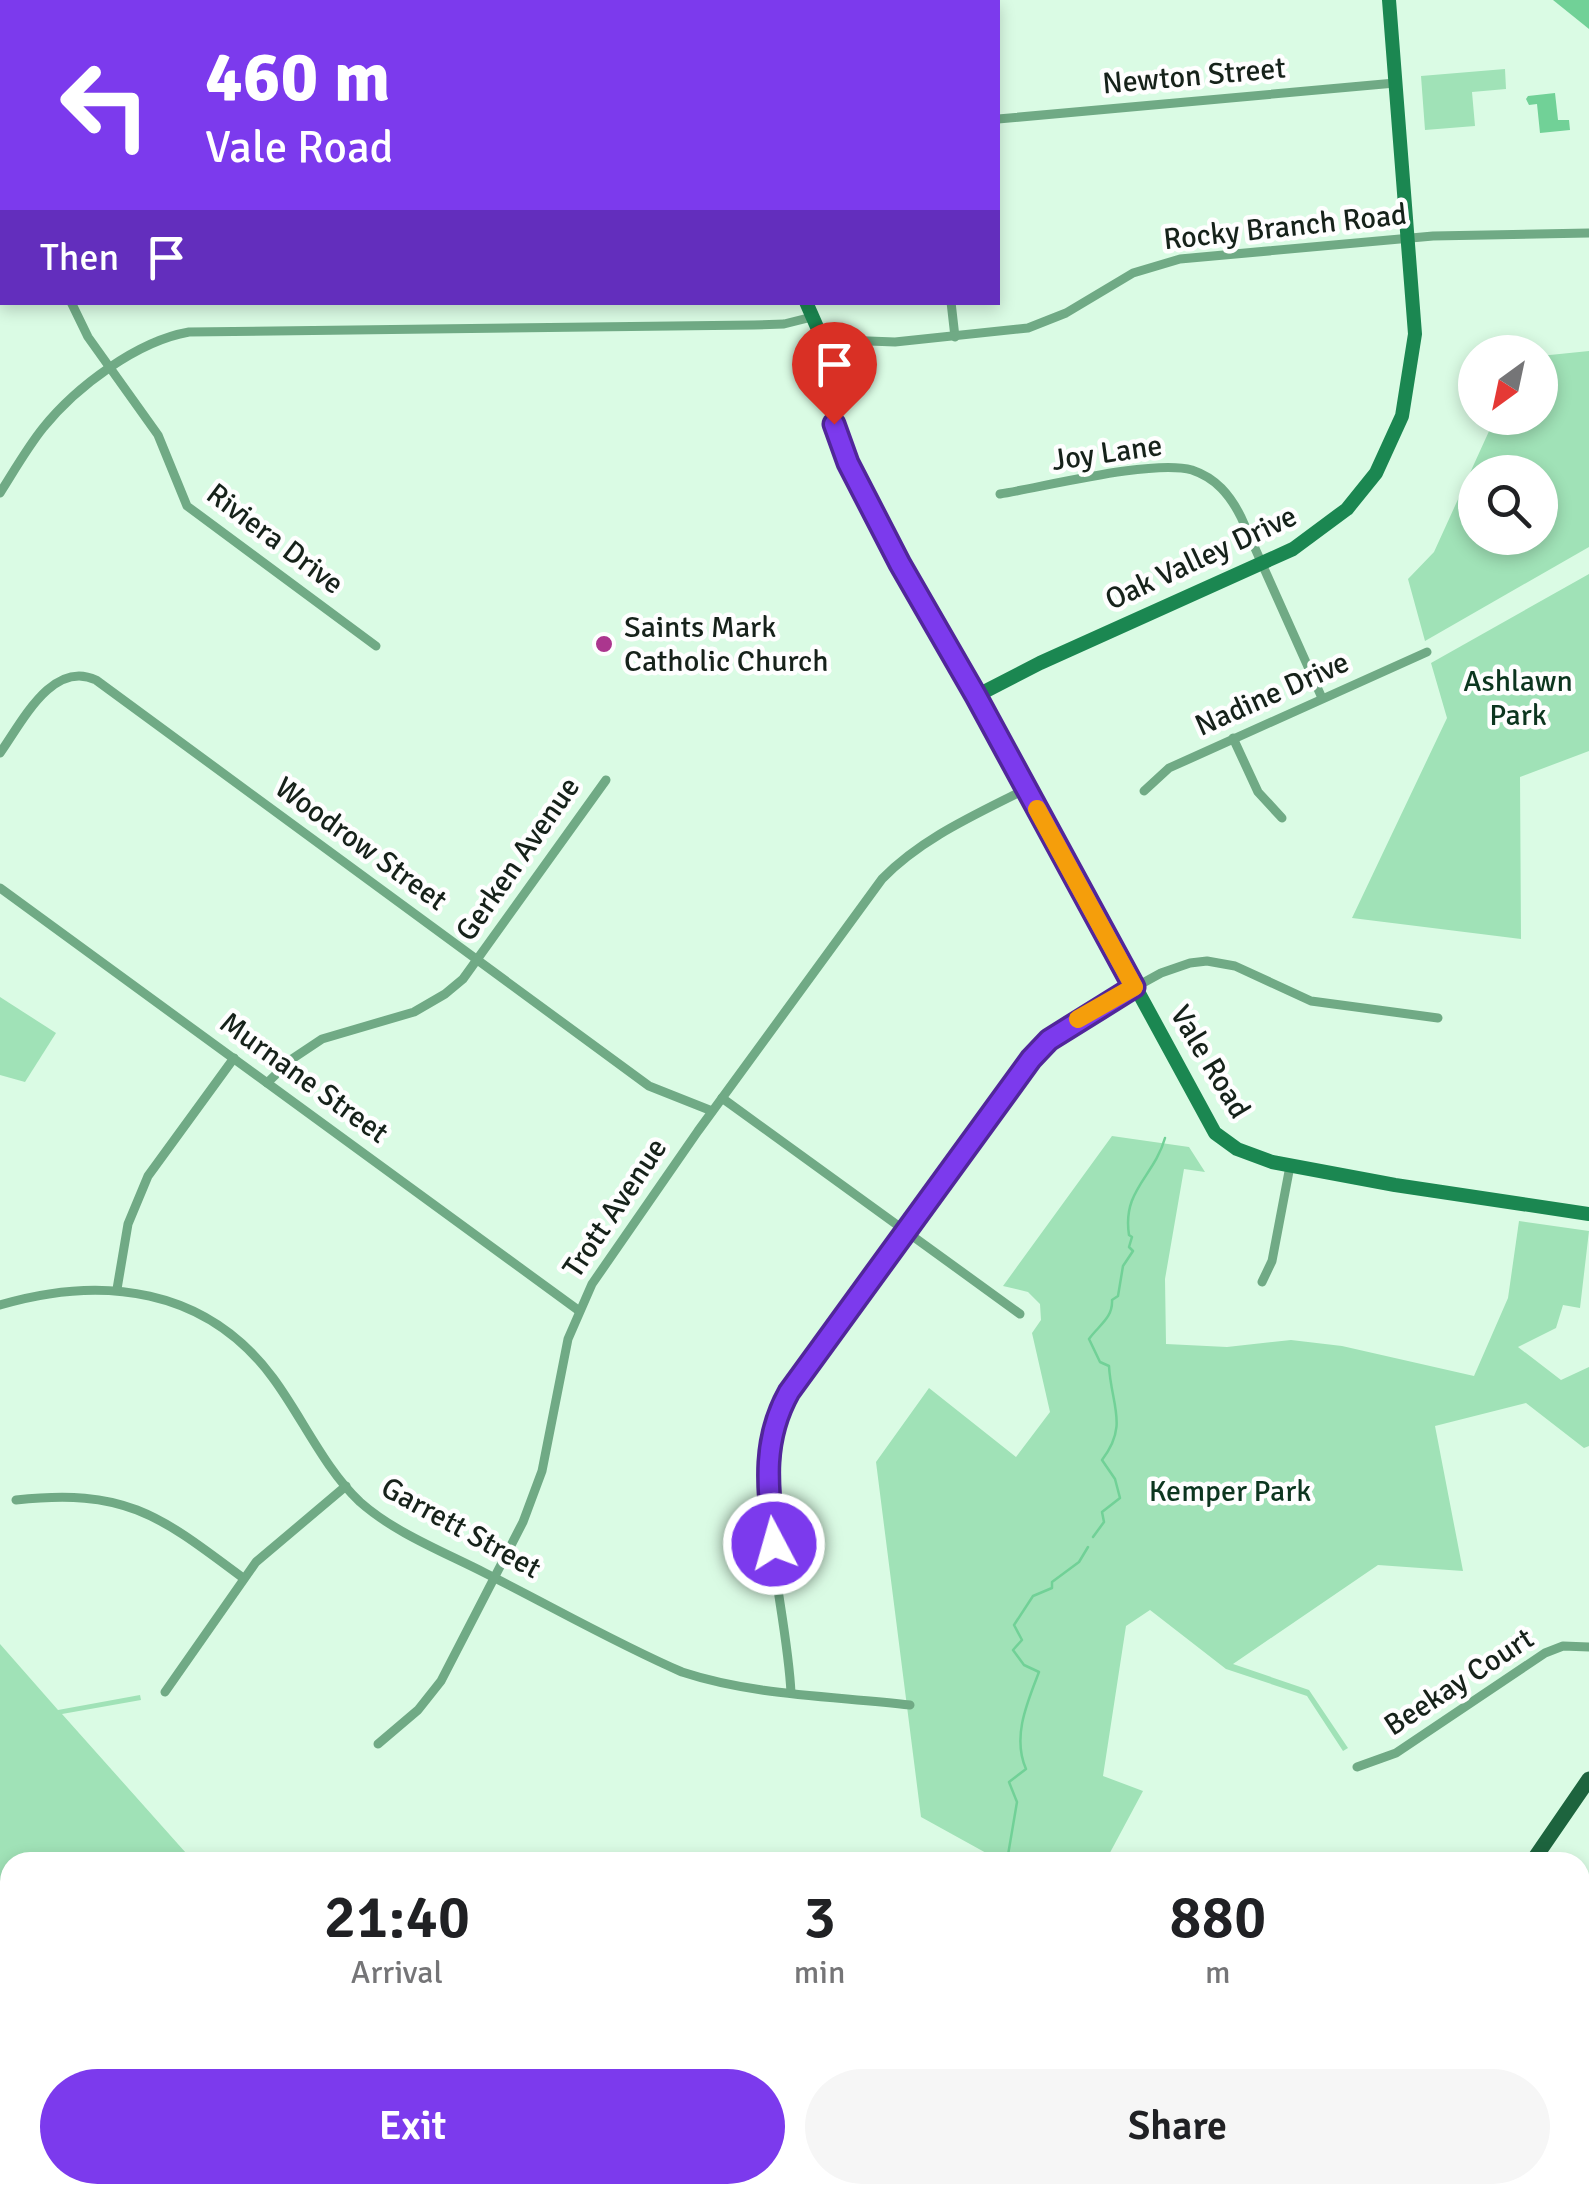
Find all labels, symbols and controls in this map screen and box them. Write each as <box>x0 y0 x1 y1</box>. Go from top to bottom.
text: 460 m <box>205 34 390 120</box>
icon: left <box>40 40 170 170</box>
street label: Newton Street <box>1101 50 1287 102</box>
text: Vale Road <box>205 120 393 175</box>
street label: Rocky Branch Road <box>1162 196 1408 258</box>
icon: arrive <box>139 230 194 285</box>
text: Then <box>40 234 119 281</box>
pin <box>792 322 877 425</box>
north arrow <box>1458 335 1558 435</box>
map controls <box>1458 335 1558 555</box>
icon: arrive <box>807 337 862 392</box>
street label: Joy Lane <box>1049 427 1165 479</box>
button: search <box>1458 455 1558 555</box>
street label: Riviera Drive <box>199 475 351 603</box>
street label: Oak Valley Drive <box>1099 498 1303 618</box>
place label: Saints Mark Catholic Church <box>624 609 829 680</box>
marker: Saints Mark Catholic Church <box>593 633 615 655</box>
street label: Nadine Drive <box>1189 644 1355 744</box>
park label: Ashlawn Park <box>1463 663 1573 734</box>
street label: Woodrow Street <box>268 769 454 919</box>
street label: Gerken Avenue <box>448 770 588 948</box>
street label: Vale Road <box>1162 999 1258 1125</box>
street label: Murnane Street <box>212 1004 396 1152</box>
street label: Trott Avenue <box>555 1131 675 1285</box>
street label: Garrett Street <box>375 1469 547 1587</box>
park label: Kemper Park <box>1149 1473 1311 1510</box>
position arrow <box>722 1492 826 1596</box>
street label: Beekay Court <box>1377 1620 1541 1744</box>
text: 21:40 <box>324 1881 470 1955</box>
text: 3 <box>803 1881 836 1955</box>
text: 880 <box>1169 1881 1266 1955</box>
text: Arrival <box>351 1953 443 1992</box>
text: min <box>794 1953 845 1992</box>
text: m <box>1205 1953 1231 1992</box>
button: Exit <box>40 2069 785 2184</box>
button: Share <box>805 2069 1550 2184</box>

